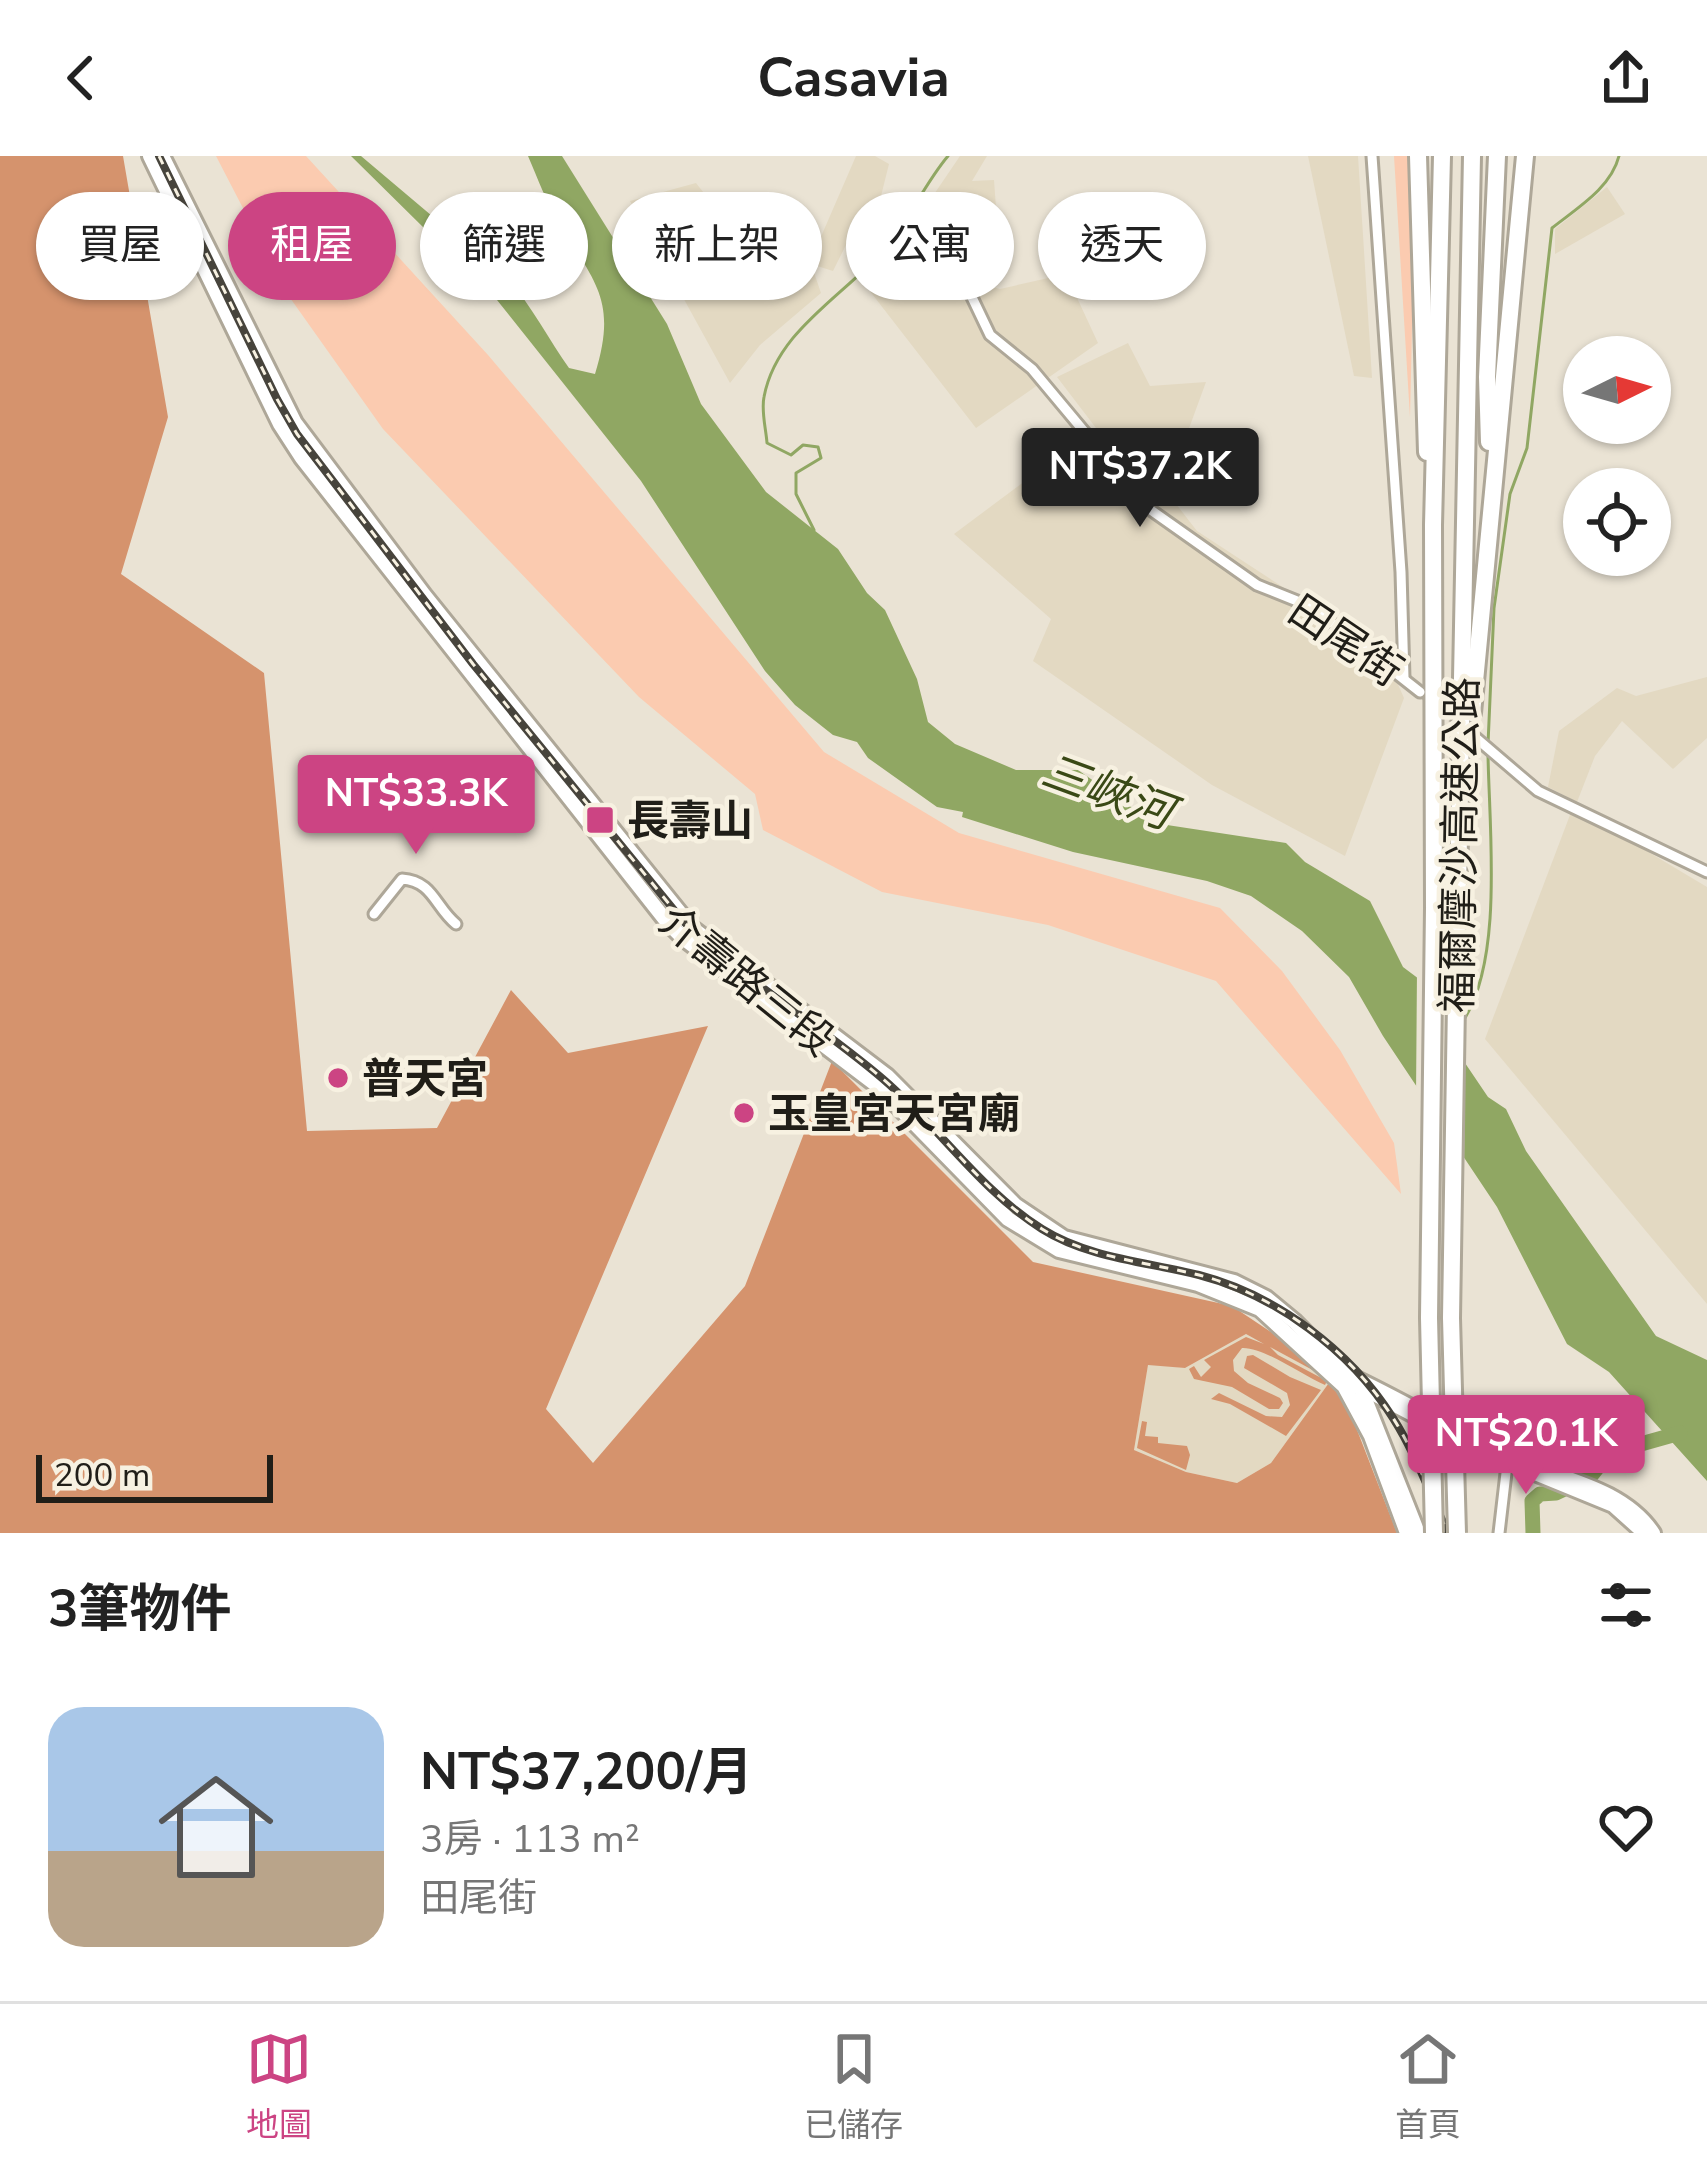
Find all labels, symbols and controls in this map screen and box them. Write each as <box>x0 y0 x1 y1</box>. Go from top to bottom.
text: Casavia <box>757 41 950 115</box>
icon: back <box>48 45 114 111</box>
icon: share <box>1593 45 1659 111</box>
chip: 買屋 <box>36 192 204 300</box>
chip: 租屋 <box>228 192 396 300</box>
chip: 篩選 <box>420 192 588 300</box>
chip: 新上架 <box>612 192 822 300</box>
chip: 公寓 <box>846 192 1014 300</box>
chip: 透天 <box>1038 192 1206 300</box>
north arrow <box>1563 336 1671 444</box>
map controls <box>1563 336 1671 576</box>
pin: NT$37.2K <box>1016 428 1264 530</box>
text: NT$37.2K <box>1049 440 1231 493</box>
button: locate <box>1563 468 1671 576</box>
street label: 田尾街 <box>1277 582 1413 700</box>
street label: 福爾摩沙高速公路 <box>1429 677 1492 1014</box>
water label: 三峽河 <box>1034 741 1189 847</box>
pin: NT$33.3K <box>292 755 540 857</box>
text: NT$33.3K <box>325 767 507 820</box>
place label: 長壽山 <box>627 793 753 850</box>
marker: 長壽山 <box>584 804 616 836</box>
street label: 介壽路三段 <box>647 893 846 1069</box>
place label: 普天宮 <box>362 1051 488 1108</box>
marker: 普天宮 <box>325 1065 351 1091</box>
place label: 玉皇宮天宮廟 <box>768 1086 1020 1143</box>
marker: 玉皇宮天宮廟 <box>731 1100 757 1126</box>
pin: NT$20.1K <box>1402 1395 1650 1497</box>
text: NT$20.1K <box>1435 1407 1617 1460</box>
scale bar <box>36 1449 273 1502</box>
text: 200 m <box>54 1453 150 1498</box>
icon: filters <box>1593 1572 1659 1638</box>
text: 3筆物件 <box>48 1574 232 1644</box>
text: NT$37,200/月 <box>420 1737 753 1807</box>
icon: home <box>144 1755 288 1899</box>
icon: heart <box>1593 1794 1659 1860</box>
text: 3房 · 113 m² <box>420 1813 640 1866</box>
text: 田尾街 <box>420 1872 537 1925</box>
tab: 地圖 <box>246 2026 312 2148</box>
tab: 已儲存 <box>804 2026 903 2148</box>
tab: 首頁 <box>1395 2026 1461 2148</box>

